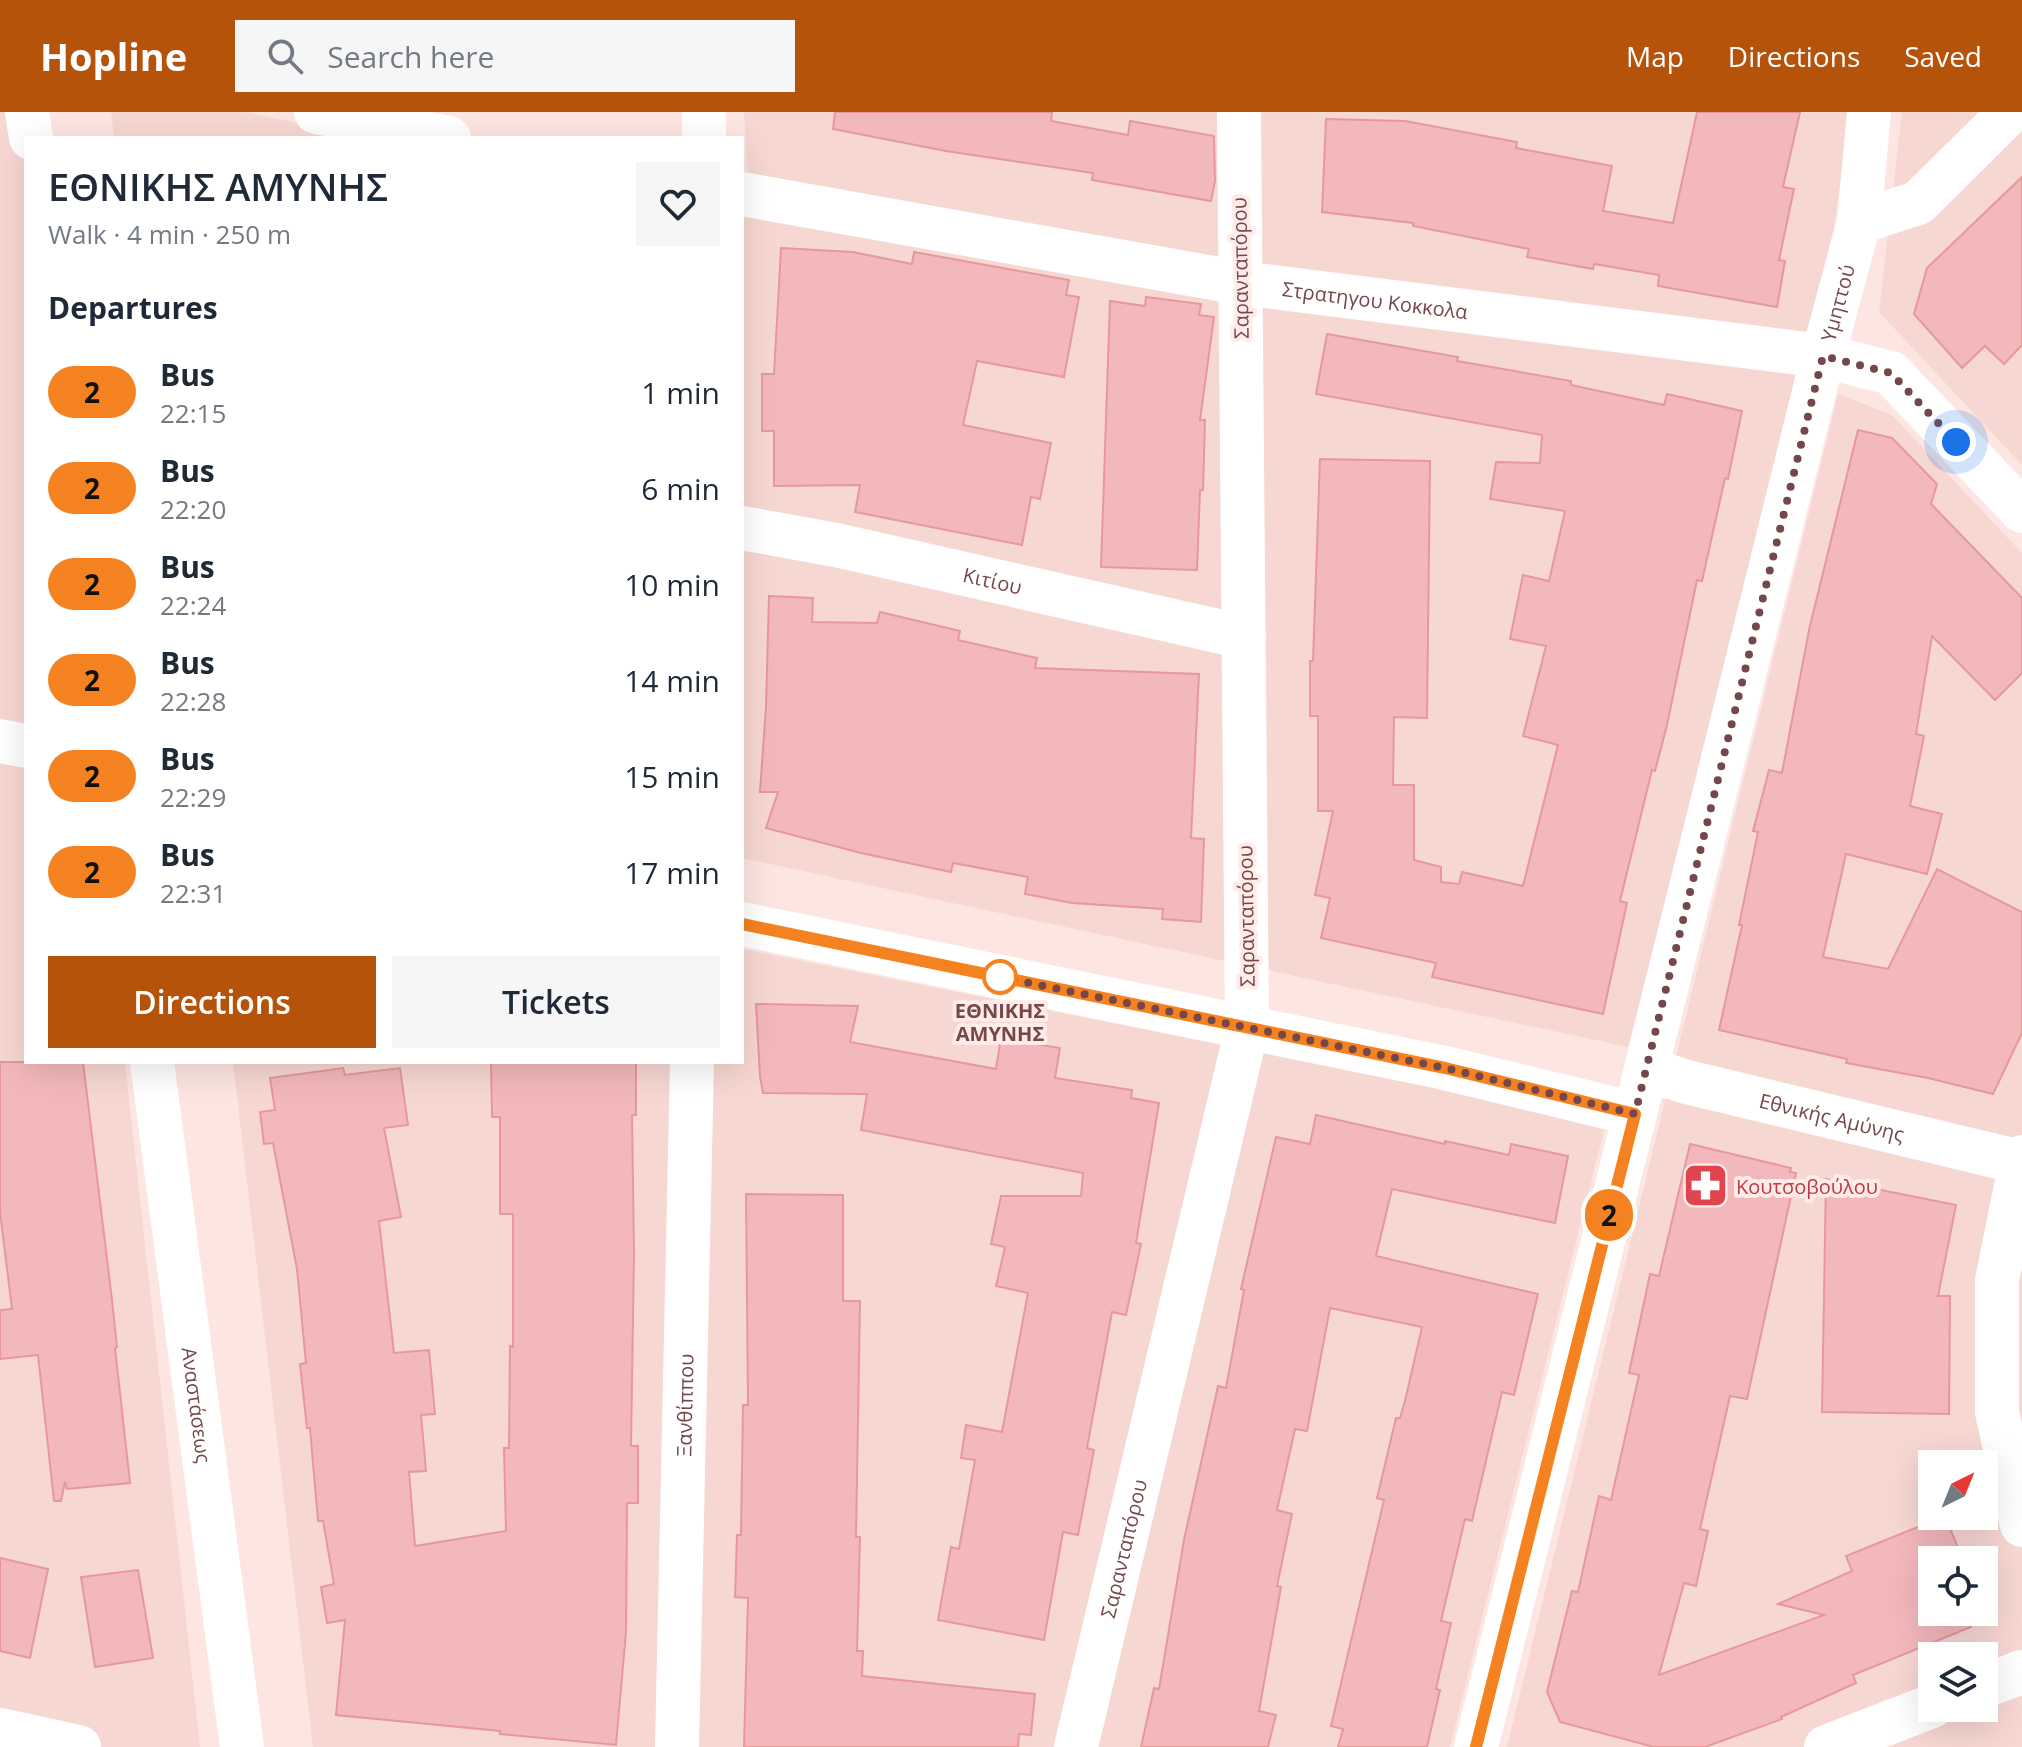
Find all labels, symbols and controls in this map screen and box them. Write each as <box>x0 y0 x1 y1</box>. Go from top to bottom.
search box <box>235 20 795 92</box>
text: Hopline <box>40 30 187 82</box>
icon: search <box>263 34 307 78</box>
text: Search here <box>327 36 494 77</box>
text: Map <box>1626 37 1684 75</box>
text: Directions <box>1728 37 1860 75</box>
text: Saved <box>1904 37 1982 75</box>
text: ΕΘΝΙΚΗΣ ΑΜΥΝΗΣ <box>48 160 388 212</box>
button: heart <box>636 162 720 246</box>
street label: Σαρανταπόρου <box>1225 197 1255 339</box>
text: Walk · 4 min · 250 m <box>48 216 291 252</box>
street label: Υμηττού <box>1814 261 1861 345</box>
street label: Στρατηγου Κοκκολα <box>1281 275 1469 325</box>
text: Departures <box>48 287 218 328</box>
text: Bus <box>160 354 215 395</box>
text: 1 min <box>641 372 720 413</box>
text: 2 <box>84 373 100 411</box>
text: 22:15 <box>160 395 226 431</box>
your location <box>1936 422 1976 462</box>
text: Bus <box>160 450 215 491</box>
text: 6 min <box>641 468 720 509</box>
text: 2 <box>84 469 100 507</box>
text: 22:20 <box>160 491 226 527</box>
text: Bus <box>160 546 215 587</box>
street label: Κιτίου <box>961 561 1025 600</box>
text: 10 min <box>624 564 720 605</box>
text: 2 <box>84 565 100 603</box>
text: 22:24 <box>160 587 226 623</box>
text: Bus <box>160 642 215 683</box>
text: 14 min <box>624 660 720 701</box>
text: 2 <box>84 661 100 699</box>
text: 22:28 <box>160 683 226 719</box>
text: Bus <box>160 738 215 779</box>
text: 15 min <box>624 756 720 797</box>
text: 2 <box>84 757 100 795</box>
text: 22:29 <box>160 779 226 815</box>
text: Bus <box>160 834 215 875</box>
street label: Σαρανταπόρου <box>1231 845 1261 987</box>
text: 17 min <box>624 852 720 893</box>
text: 2 <box>84 853 100 891</box>
text: 22:31 <box>160 875 226 911</box>
button: Directions <box>48 956 376 1048</box>
button: Tickets <box>392 956 720 1048</box>
marker: ΕΘΝΙΚΗΣ ΑΜΥΝΗΣ <box>983 960 1017 994</box>
place label: ΕΘΝΙΚΗΣ ΑΜΥΝΗΣ <box>955 997 1045 1047</box>
street label: Εθνικής Αμύνης <box>1757 1086 1907 1147</box>
pharmacy icon: Κουτσοβούλου <box>1681 1162 1729 1210</box>
place label: Κουτσοβούλου <box>1736 1173 1878 1200</box>
line badge: 2 <box>1583 1189 1635 1241</box>
text: 2 <box>1601 1196 1617 1234</box>
street label: Αναστάσεως <box>176 1345 218 1465</box>
street label: Ξανθίππου <box>670 1353 699 1457</box>
north arrow <box>1918 1450 1998 1530</box>
map controls <box>1918 1450 1998 1722</box>
street label: Σαρανταπόρου <box>1094 1477 1153 1621</box>
button: locate <box>1918 1546 1998 1626</box>
button: layers <box>1918 1642 1998 1722</box>

